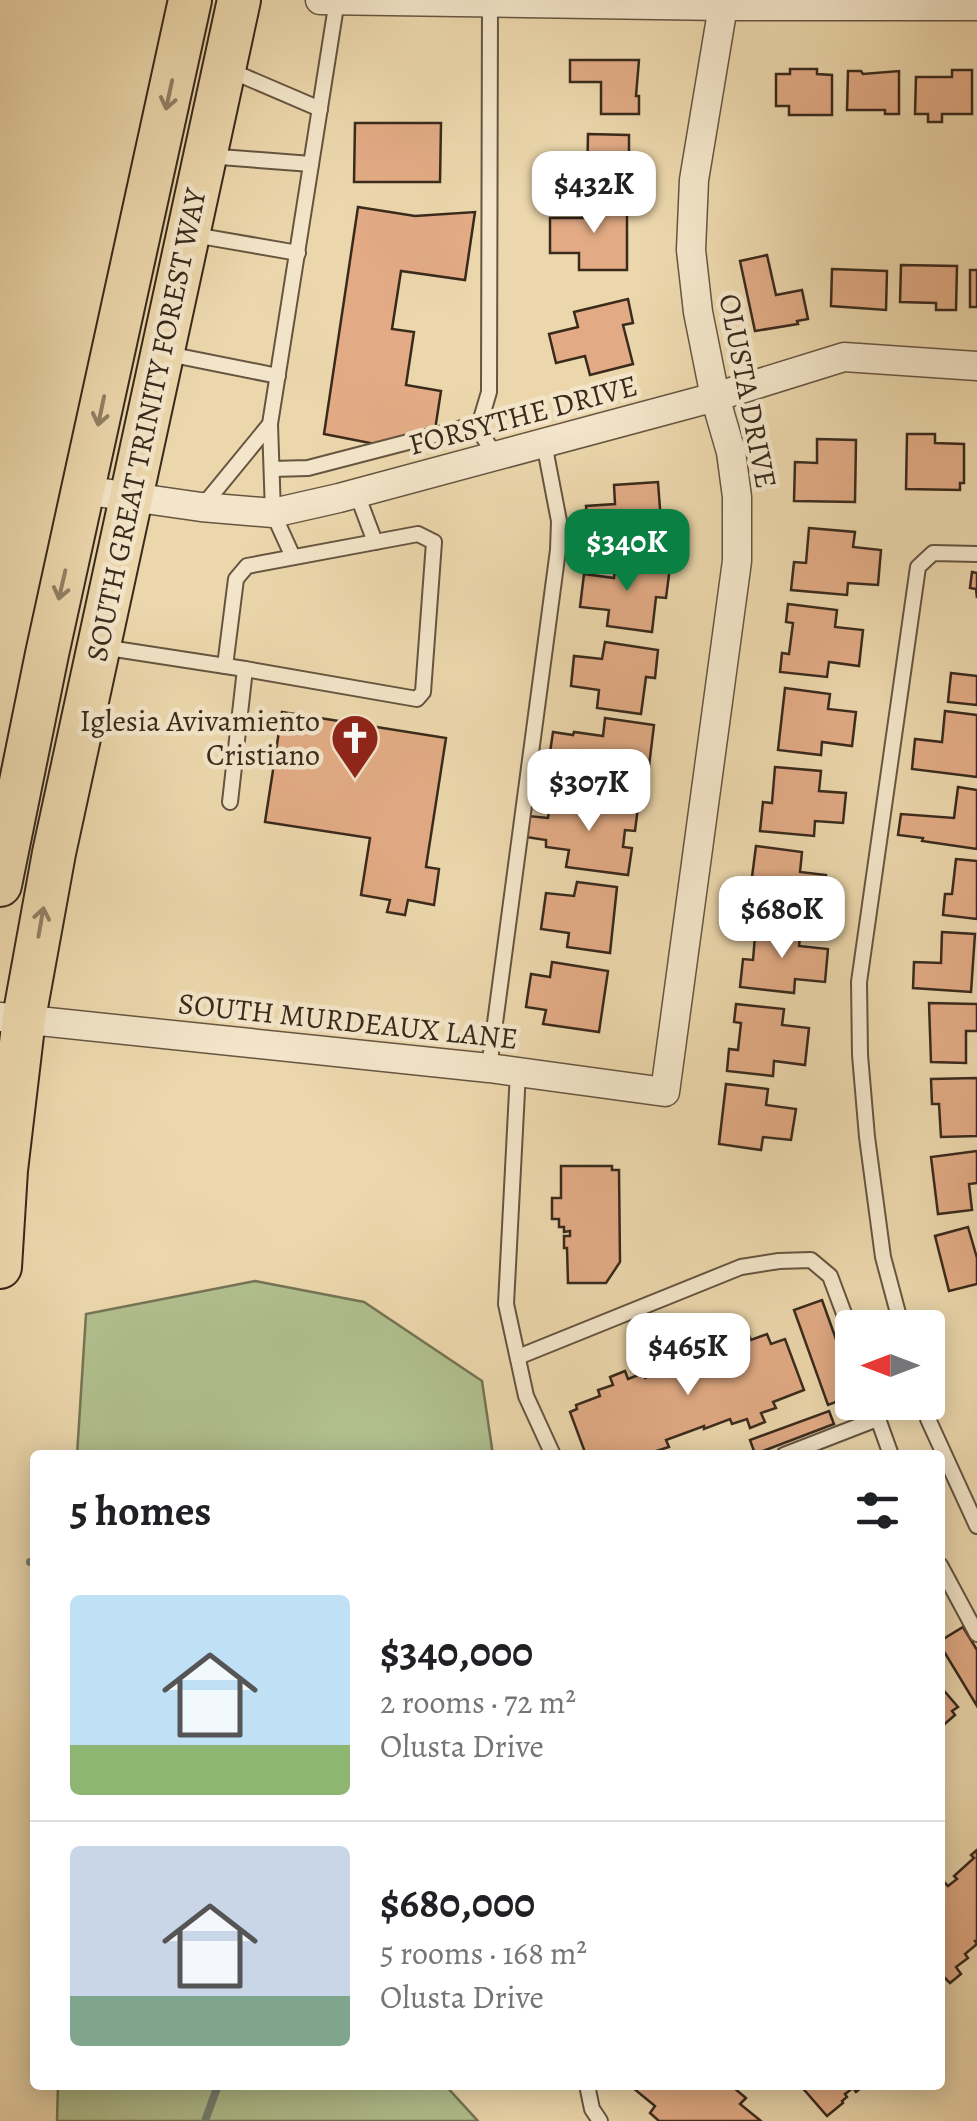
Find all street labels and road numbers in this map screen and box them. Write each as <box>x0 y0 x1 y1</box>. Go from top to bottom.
street label: SOUTH GREAT TRINITY FOREST WAY <box>76 184 216 665</box>
street label: OLUSTA DRIVE <box>710 290 786 492</box>
street label: FORSYTHE DRIVE <box>404 365 642 465</box>
street label: SOUTH MURDEAUX LANE <box>176 983 520 1059</box>

